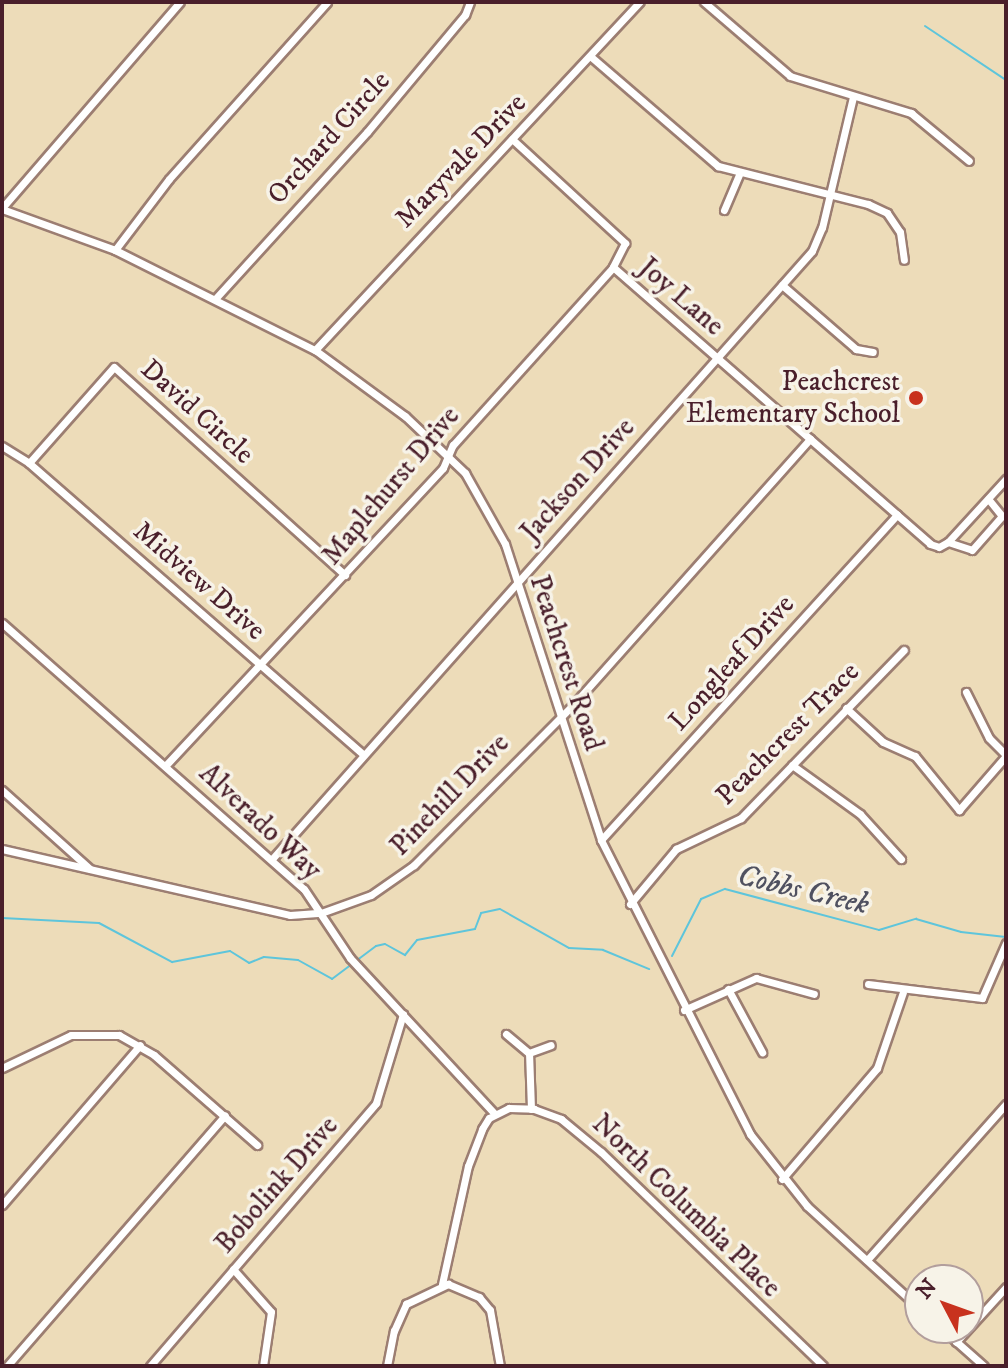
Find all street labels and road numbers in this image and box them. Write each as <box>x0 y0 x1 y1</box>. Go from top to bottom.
street label: Orchard Circle <box>261 65 397 211</box>
street label: Maryvale Drive <box>389 87 533 235</box>
street label: Joy Lane <box>632 251 730 343</box>
street label: David Circle <box>134 353 260 471</box>
street label: Maplehurst Drive <box>315 400 467 572</box>
street label: Jackson Drive <box>514 411 642 549</box>
street label: Midview Drive <box>126 515 272 647</box>
street label: Peachcrest Road <box>522 571 610 755</box>
street label: Longleaf Drive <box>662 588 802 738</box>
street label: Peachcrest Trace <box>709 655 867 813</box>
street label: Pinehill Drive <box>384 727 516 863</box>
street label: Alverado Way <box>192 757 328 887</box>
street label: North Columbia Place <box>585 1107 787 1305</box>
street label: Bobolink Drive <box>208 1110 346 1260</box>

